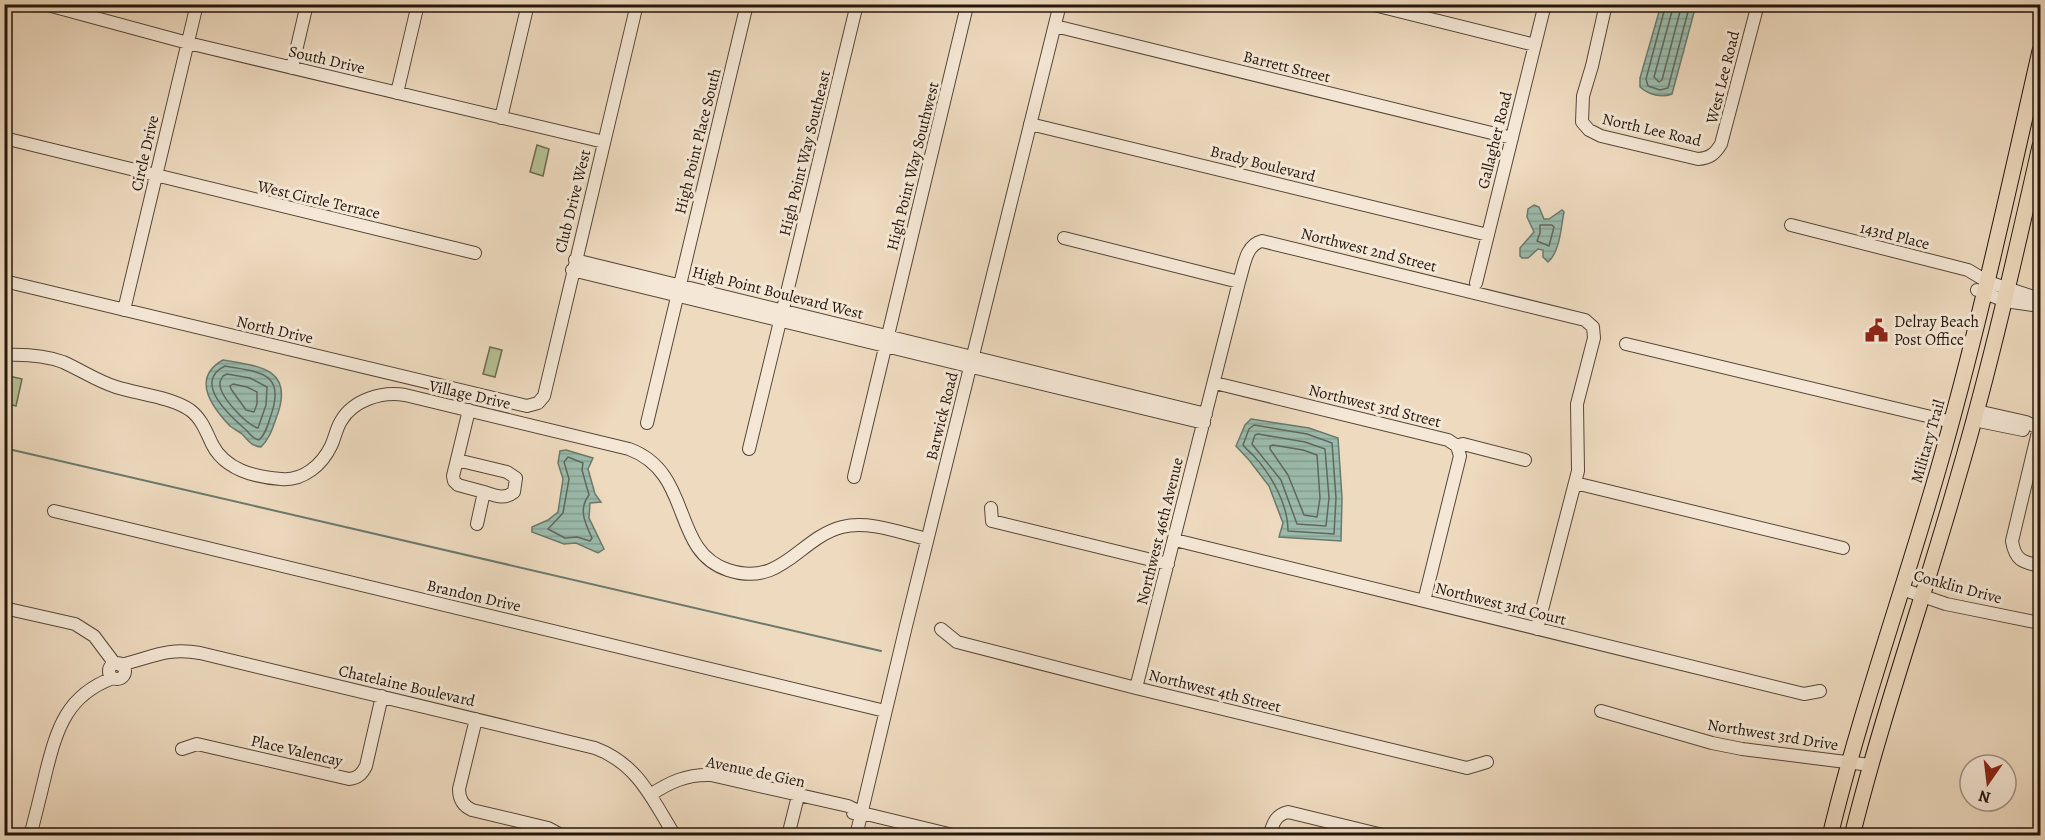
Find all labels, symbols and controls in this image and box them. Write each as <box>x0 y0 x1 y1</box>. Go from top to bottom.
street label: West Lee Road <box>1701 28 1745 127</box>
street label: South Drive <box>286 41 367 79</box>
street label: Barrett Street <box>1241 45 1333 88</box>
street label: High Point Place South <box>669 66 727 216</box>
street label: High Point Way Southeast <box>774 68 836 238</box>
street label: High Point Way Southwest <box>881 80 945 253</box>
street label: Gallagher Road <box>1472 89 1518 191</box>
street label: North Lee Road <box>1600 108 1704 152</box>
street label: Circle Drive <box>126 113 164 193</box>
street label: Brady Boulevard <box>1208 140 1318 188</box>
street label: Club Drive West <box>550 147 596 255</box>
street label: West Circle Terrace <box>254 175 382 225</box>
street label: 143rd Place <box>1858 217 1932 255</box>
street label: Northwest 2nd Street <box>1298 222 1439 278</box>
street label: High Point Boulevard West <box>690 261 866 325</box>
street label: North Drive <box>234 310 315 349</box>
place label: Delray Beach Post Office <box>1894 311 1980 351</box>
public building icon: Delray Beach Post Office <box>1863 317 1889 343</box>
street label: Barwick Road <box>920 369 964 463</box>
street label: Village Drive <box>426 375 513 415</box>
street label: Northwest 3rd Street <box>1306 379 1443 433</box>
street label: Military Trail <box>1906 397 1950 486</box>
street label: Northwest 46th Avenue <box>1131 455 1189 607</box>
street label: Conklin Drive <box>1911 565 2004 609</box>
street label: Brandon Drive <box>425 574 523 617</box>
street label: Northwest 3rd Court <box>1433 577 1568 631</box>
street label: Chatelaine Boulevard <box>336 660 478 712</box>
street label: Northwest 4th Street <box>1146 664 1283 718</box>
street label: Northwest 3rd Drive <box>1706 714 1840 756</box>
street label: Place Valencay <box>249 730 346 772</box>
street label: Avenue de Gien <box>703 751 807 793</box>
north arrow <box>1958 753 2018 813</box>
text: N <box>1976 784 1993 809</box>

